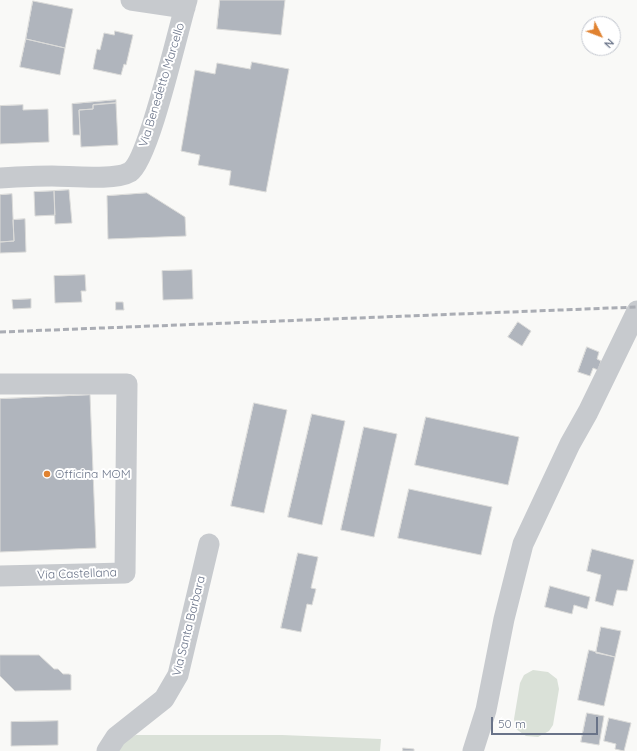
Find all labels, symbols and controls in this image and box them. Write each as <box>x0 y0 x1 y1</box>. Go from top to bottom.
north arrow <box>581 16 621 56</box>
street label: Via Benedetto Marcello <box>136 21 188 149</box>
text: N <box>601 36 617 51</box>
place label: Officina MOM <box>55 467 131 481</box>
marker: Officina MOM <box>42 469 52 479</box>
street label: Via Castellana <box>37 565 117 583</box>
street label: Via Santa Barbara <box>170 574 208 678</box>
scale bar <box>493 709 600 735</box>
text: 50 m <box>498 716 526 731</box>

